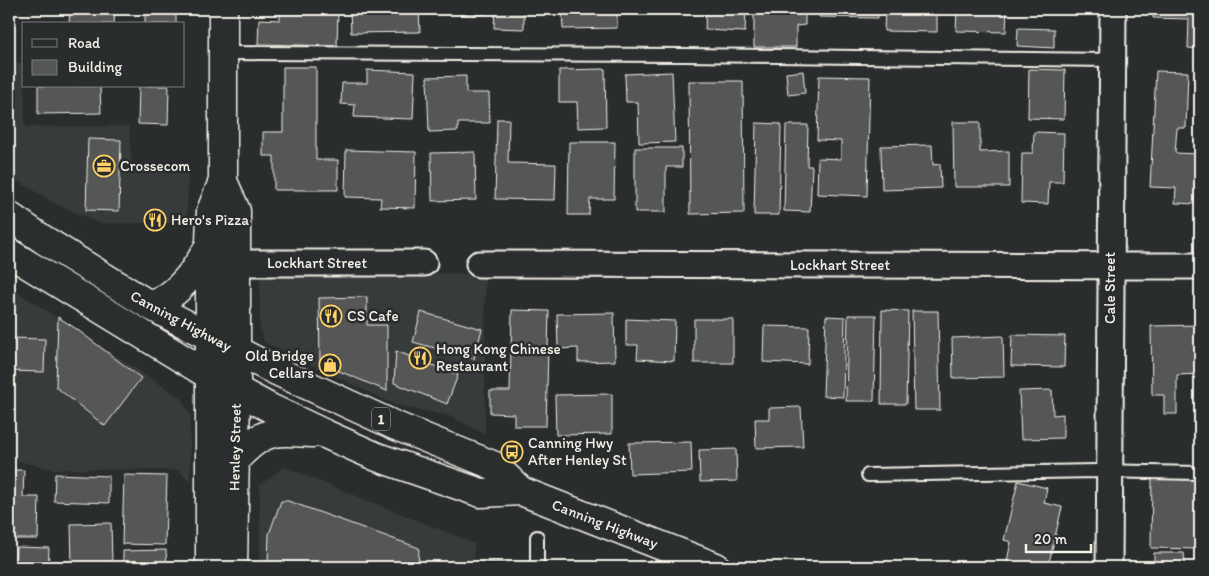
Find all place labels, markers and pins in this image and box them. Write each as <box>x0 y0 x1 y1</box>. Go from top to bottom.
office icon: Crossecom <box>92 154 116 178</box>
place label: Crossecom <box>120 157 190 175</box>
restaurant icon: Hero's Pizza <box>143 208 167 232</box>
place label: Hero's Pizza <box>171 211 249 229</box>
restaurant icon: CS Cafe <box>319 304 343 328</box>
place label: CS Cafe <box>347 307 399 325</box>
place label: Hong Kong Chinese Restaurant <box>436 340 561 375</box>
restaurant icon: Hong Kong Chinese Restaurant <box>408 346 432 370</box>
place label: Old Bridge Cellars <box>245 347 314 382</box>
shop icon: Old Bridge Cellars <box>318 353 342 377</box>
place label: Canning Hwy After Henley St <box>528 434 627 469</box>
bus stop icon: Canning Hwy After Henley St <box>500 440 524 464</box>

